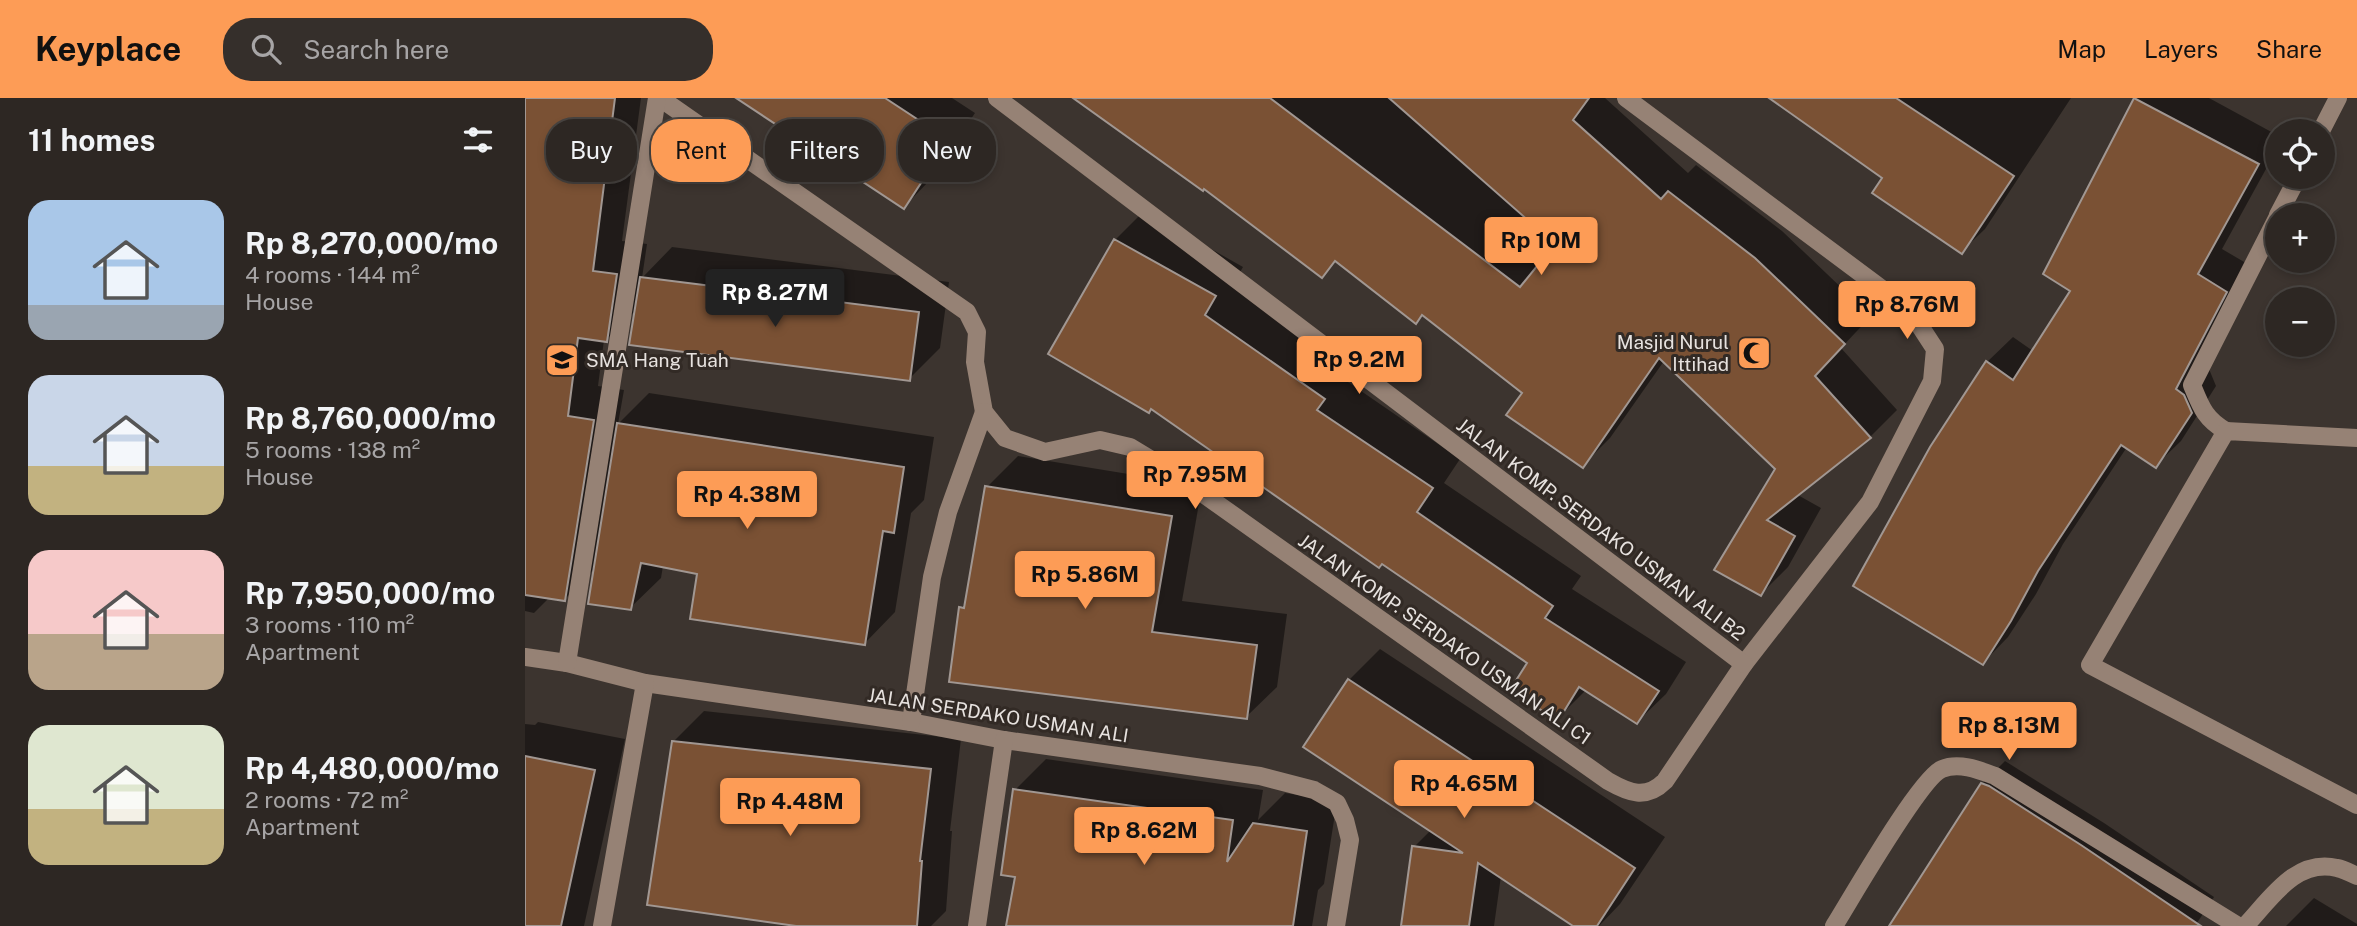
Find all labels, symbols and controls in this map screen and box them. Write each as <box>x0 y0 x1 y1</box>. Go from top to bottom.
search box <box>223 18 713 81</box>
text: Keyplace <box>35 30 181 68</box>
icon: search <box>247 30 285 68</box>
text: Search here <box>303 34 449 65</box>
text: Map <box>2057 35 2106 63</box>
text: Layers <box>2144 35 2218 63</box>
text: Share <box>2256 35 2322 63</box>
chip: Buy <box>546 119 637 182</box>
chip: Rent <box>651 119 751 182</box>
chip: Filters <box>765 119 884 182</box>
chip: New <box>898 119 996 182</box>
map controls <box>2265 119 2335 357</box>
button: locate <box>2265 119 2335 189</box>
icon: filters <box>459 121 497 159</box>
text: 11 homes <box>28 122 155 158</box>
button: + <box>2265 203 2335 273</box>
pin: Rp 10M <box>1484 218 1598 277</box>
text: Rp 8,270,000/mo <box>245 225 498 261</box>
text: Rp 10M <box>1501 226 1581 253</box>
icon: home <box>84 228 168 312</box>
text: 4 rooms · 144 m² <box>245 261 420 288</box>
pin: Rp 8.27M <box>703 270 847 329</box>
text: Rp 8.27M <box>721 278 829 305</box>
pin: Rp 8.76M <box>1835 282 1979 341</box>
button: − <box>2265 287 2335 357</box>
text: House <box>245 288 313 315</box>
text: Rp 8.76M <box>1854 290 1960 317</box>
place label: Masjid Nurul Ittihad <box>1617 331 1729 375</box>
mosque icon: Masjid Nurul Ittihad <box>1735 334 1773 372</box>
pin: Rp 9.2M <box>1294 336 1424 396</box>
school or university icon: SMA Hang Tuah <box>543 341 581 379</box>
text: Rp 9.2M <box>1313 345 1405 372</box>
place label: SMA Hang Tuah <box>586 349 729 371</box>
text: Rp 8,760,000/mo <box>245 400 496 436</box>
icon: home <box>84 403 168 487</box>
street label: JALAN KOMP. SERDAKO USMAN ALI B2 <box>1452 413 1750 645</box>
text: 5 rooms · 138 m² <box>245 436 420 463</box>
pin: Rp 7.95M <box>1123 452 1267 511</box>
text: Rp 7.95M <box>1143 460 1247 487</box>
text: House <box>245 463 313 490</box>
pin: Rp 4.38M <box>675 472 819 531</box>
text: Rp 4.38M <box>693 480 801 507</box>
street label: JALAN KOMP. SERDAKO USMAN ALI C1 <box>1294 529 1596 749</box>
pin: Rp 5.86M <box>1013 552 1157 611</box>
text: Rp 5.86M <box>1031 560 1139 587</box>
text: Rp 7,950,000/mo <box>245 575 495 611</box>
icon: home <box>84 578 168 662</box>
text: 3 rooms · 110 m² <box>245 611 414 638</box>
text: Apartment <box>245 638 360 665</box>
street label: JALAN SERDAKO USMAN ALI <box>866 683 1130 747</box>
pin: Rp 8.13M <box>1937 702 2081 762</box>
text: Rp 8.13M <box>1958 711 2060 738</box>
text: Rp 4,480,000/mo <box>245 750 499 786</box>
icon: home <box>84 753 168 837</box>
pin: Rp 4.65M <box>1392 760 1536 820</box>
text: Rp 4.65M <box>1410 769 1518 796</box>
pin: Rp 4.48M <box>718 778 862 838</box>
text: 2 rooms · 72 m² <box>245 786 408 813</box>
text: Rp 4.48M <box>736 787 844 814</box>
pin: Rp 8.62M <box>1072 808 1216 867</box>
text: Apartment <box>245 813 360 840</box>
text: Rp 8.62M <box>1090 816 1198 843</box>

